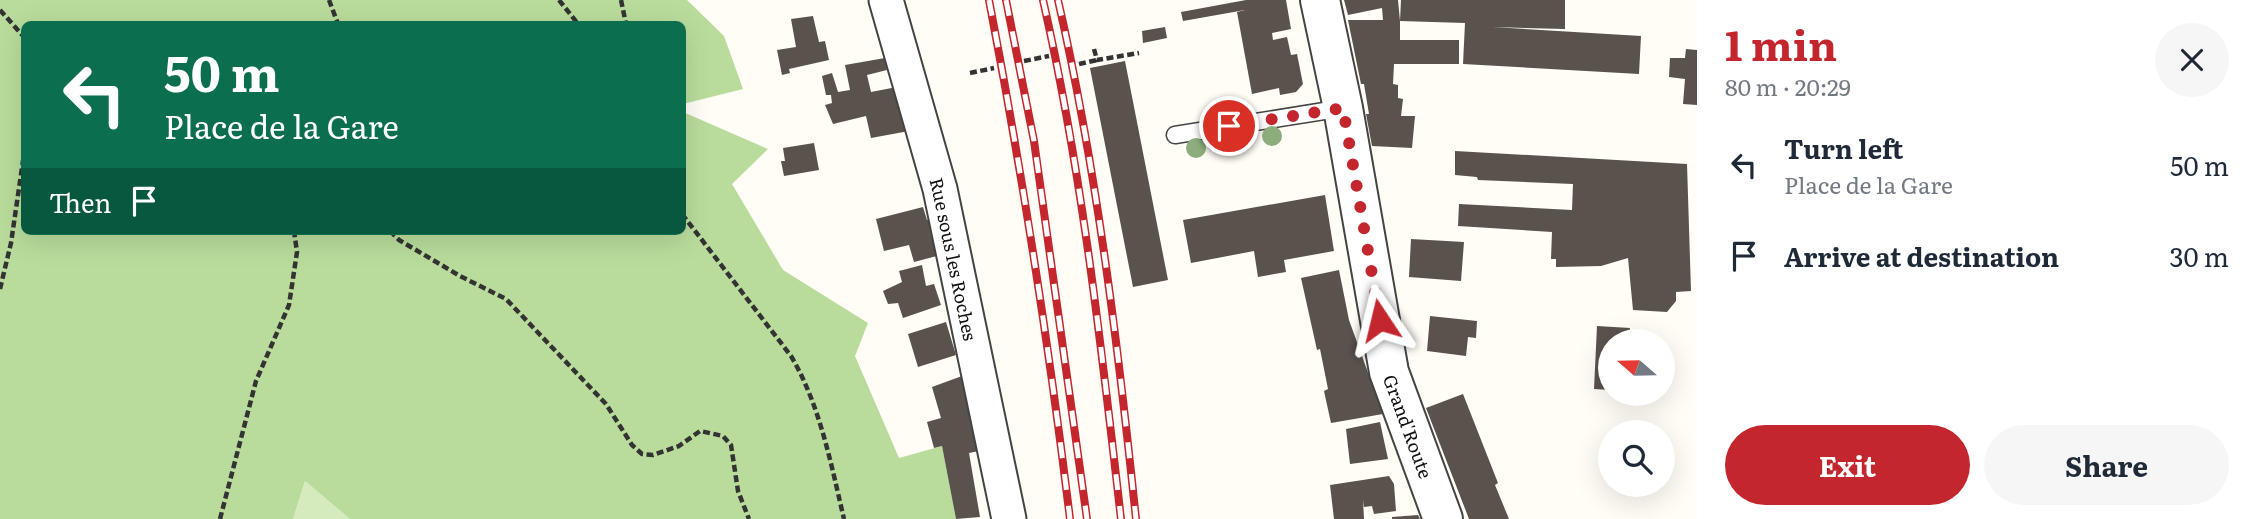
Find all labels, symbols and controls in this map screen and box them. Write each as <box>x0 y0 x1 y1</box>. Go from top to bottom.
text: 1 min <box>1725 12 1837 74</box>
button: close <box>2155 23 2229 97</box>
text: 50 m <box>164 34 280 107</box>
icon: left <box>49 49 140 140</box>
text: 80 m · 20:29 <box>1725 69 1851 103</box>
pin <box>1199 96 1259 156</box>
text: Place de la Gare <box>164 101 399 149</box>
icon: arrive <box>1210 107 1248 145</box>
text: Turn left <box>1784 128 1903 167</box>
text: 50 m <box>2170 145 2229 184</box>
icon: left <box>1725 146 1763 184</box>
text: Place de la Gare <box>1784 167 1953 201</box>
street label: Rue sous les Roches <box>924 174 985 343</box>
text: Then <box>49 182 111 221</box>
icon: arrive <box>125 182 163 220</box>
text: Arrive at destination <box>1784 236 2059 275</box>
text: 30 m <box>2169 236 2229 275</box>
icon: arrive <box>1725 237 1763 275</box>
position arrow <box>1343 283 1417 357</box>
north arrow <box>1598 329 1675 406</box>
map controls <box>1598 329 1675 497</box>
street label: Grand'Route <box>1377 370 1440 482</box>
button: search <box>1598 420 1675 497</box>
button: Exit <box>1725 425 1970 505</box>
button: Share <box>1984 425 2229 505</box>

